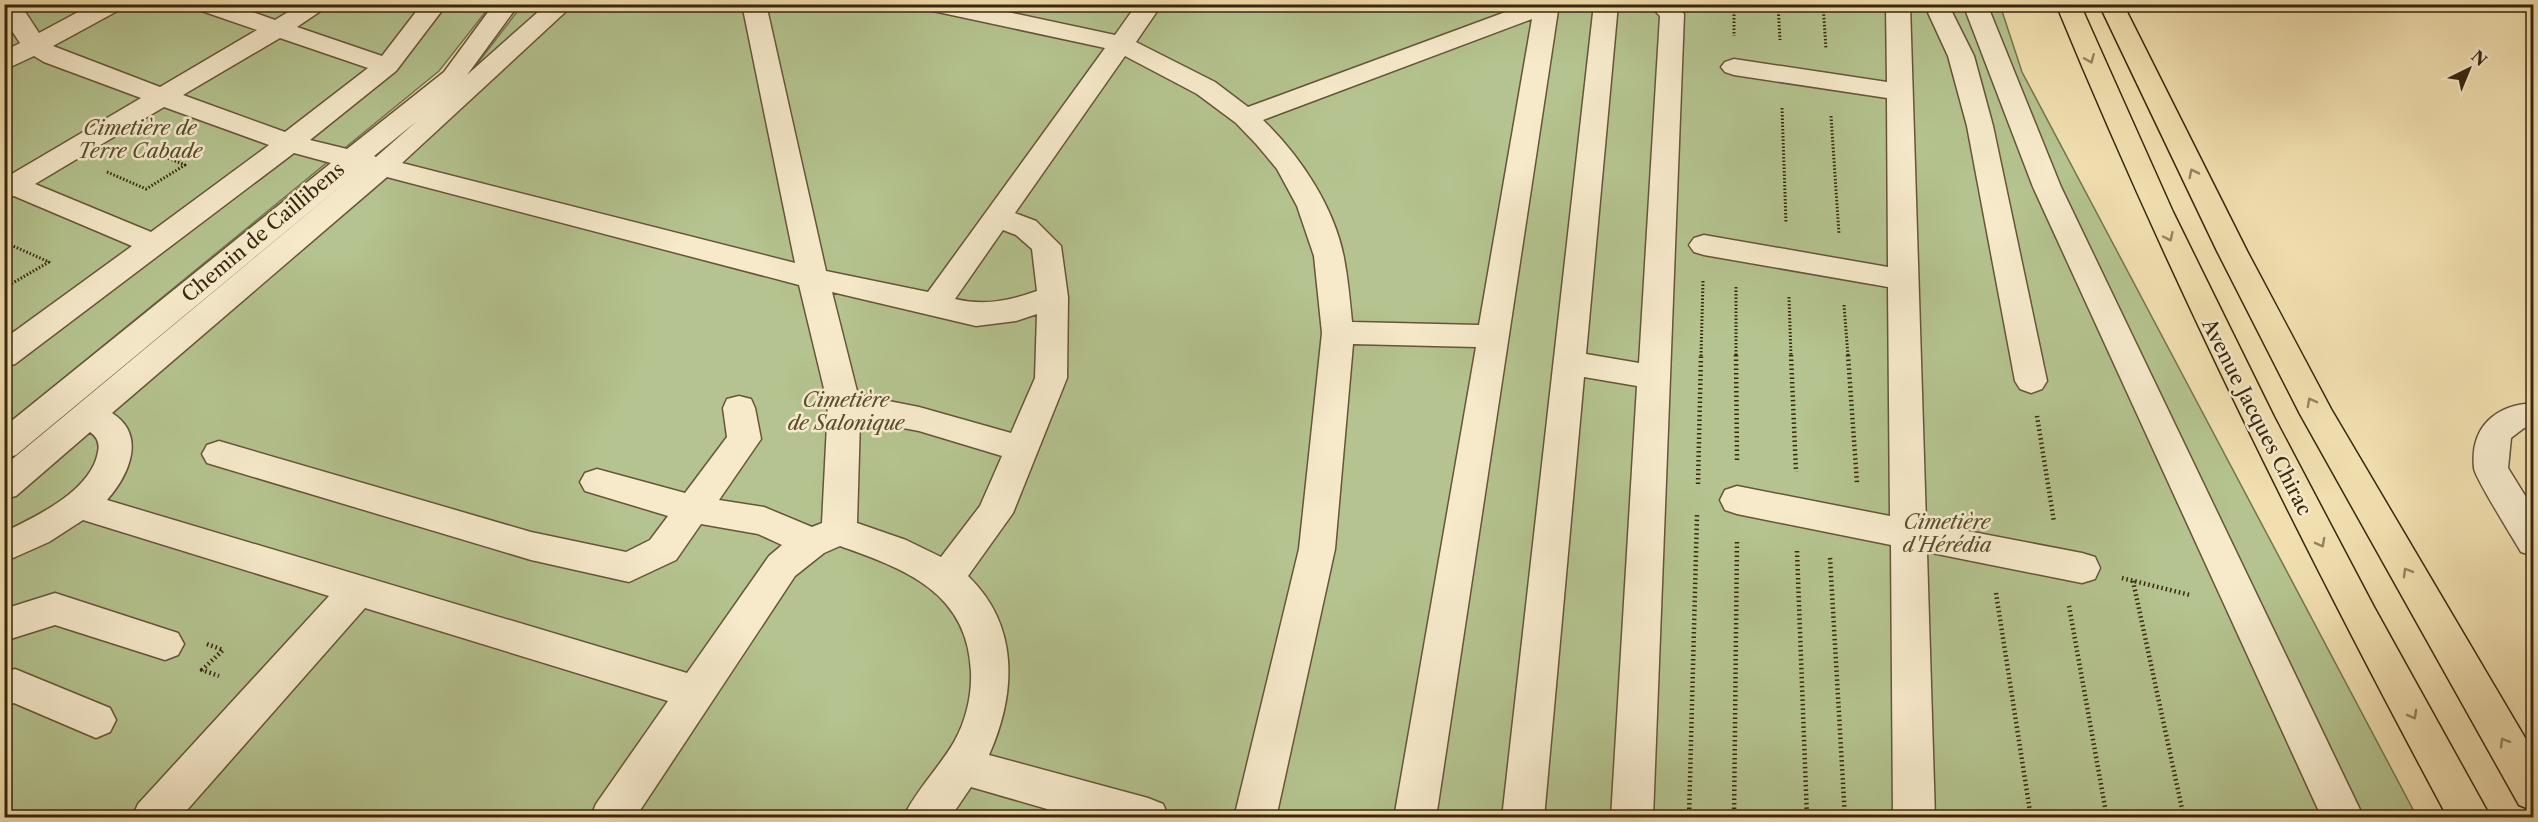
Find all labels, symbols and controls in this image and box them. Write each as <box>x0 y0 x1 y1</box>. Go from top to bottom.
north arrow <box>2439 39 2499 99</box>
text: N <box>2467 46 2491 70</box>
one-way arrow <box>2083 52 2095 63</box>
park label: Cimetière de Terre Cabade <box>78 116 204 163</box>
street label: Chemin de Caillibens <box>177 157 349 307</box>
one-way arrow <box>2189 168 2201 179</box>
one-way arrow <box>2161 230 2173 241</box>
street label: Avenue Jacques Chirac <box>2197 314 2317 519</box>
park label: Cimetière de Salonique <box>788 388 906 435</box>
one-way arrow <box>2307 398 2318 409</box>
park label: Cimetière d'Hérédia <box>1902 510 1992 557</box>
one-way arrow <box>2314 537 2325 548</box>
one-way arrow <box>2403 568 2414 578</box>
one-way arrow <box>2406 709 2417 719</box>
one-way arrow <box>2499 738 2511 748</box>

